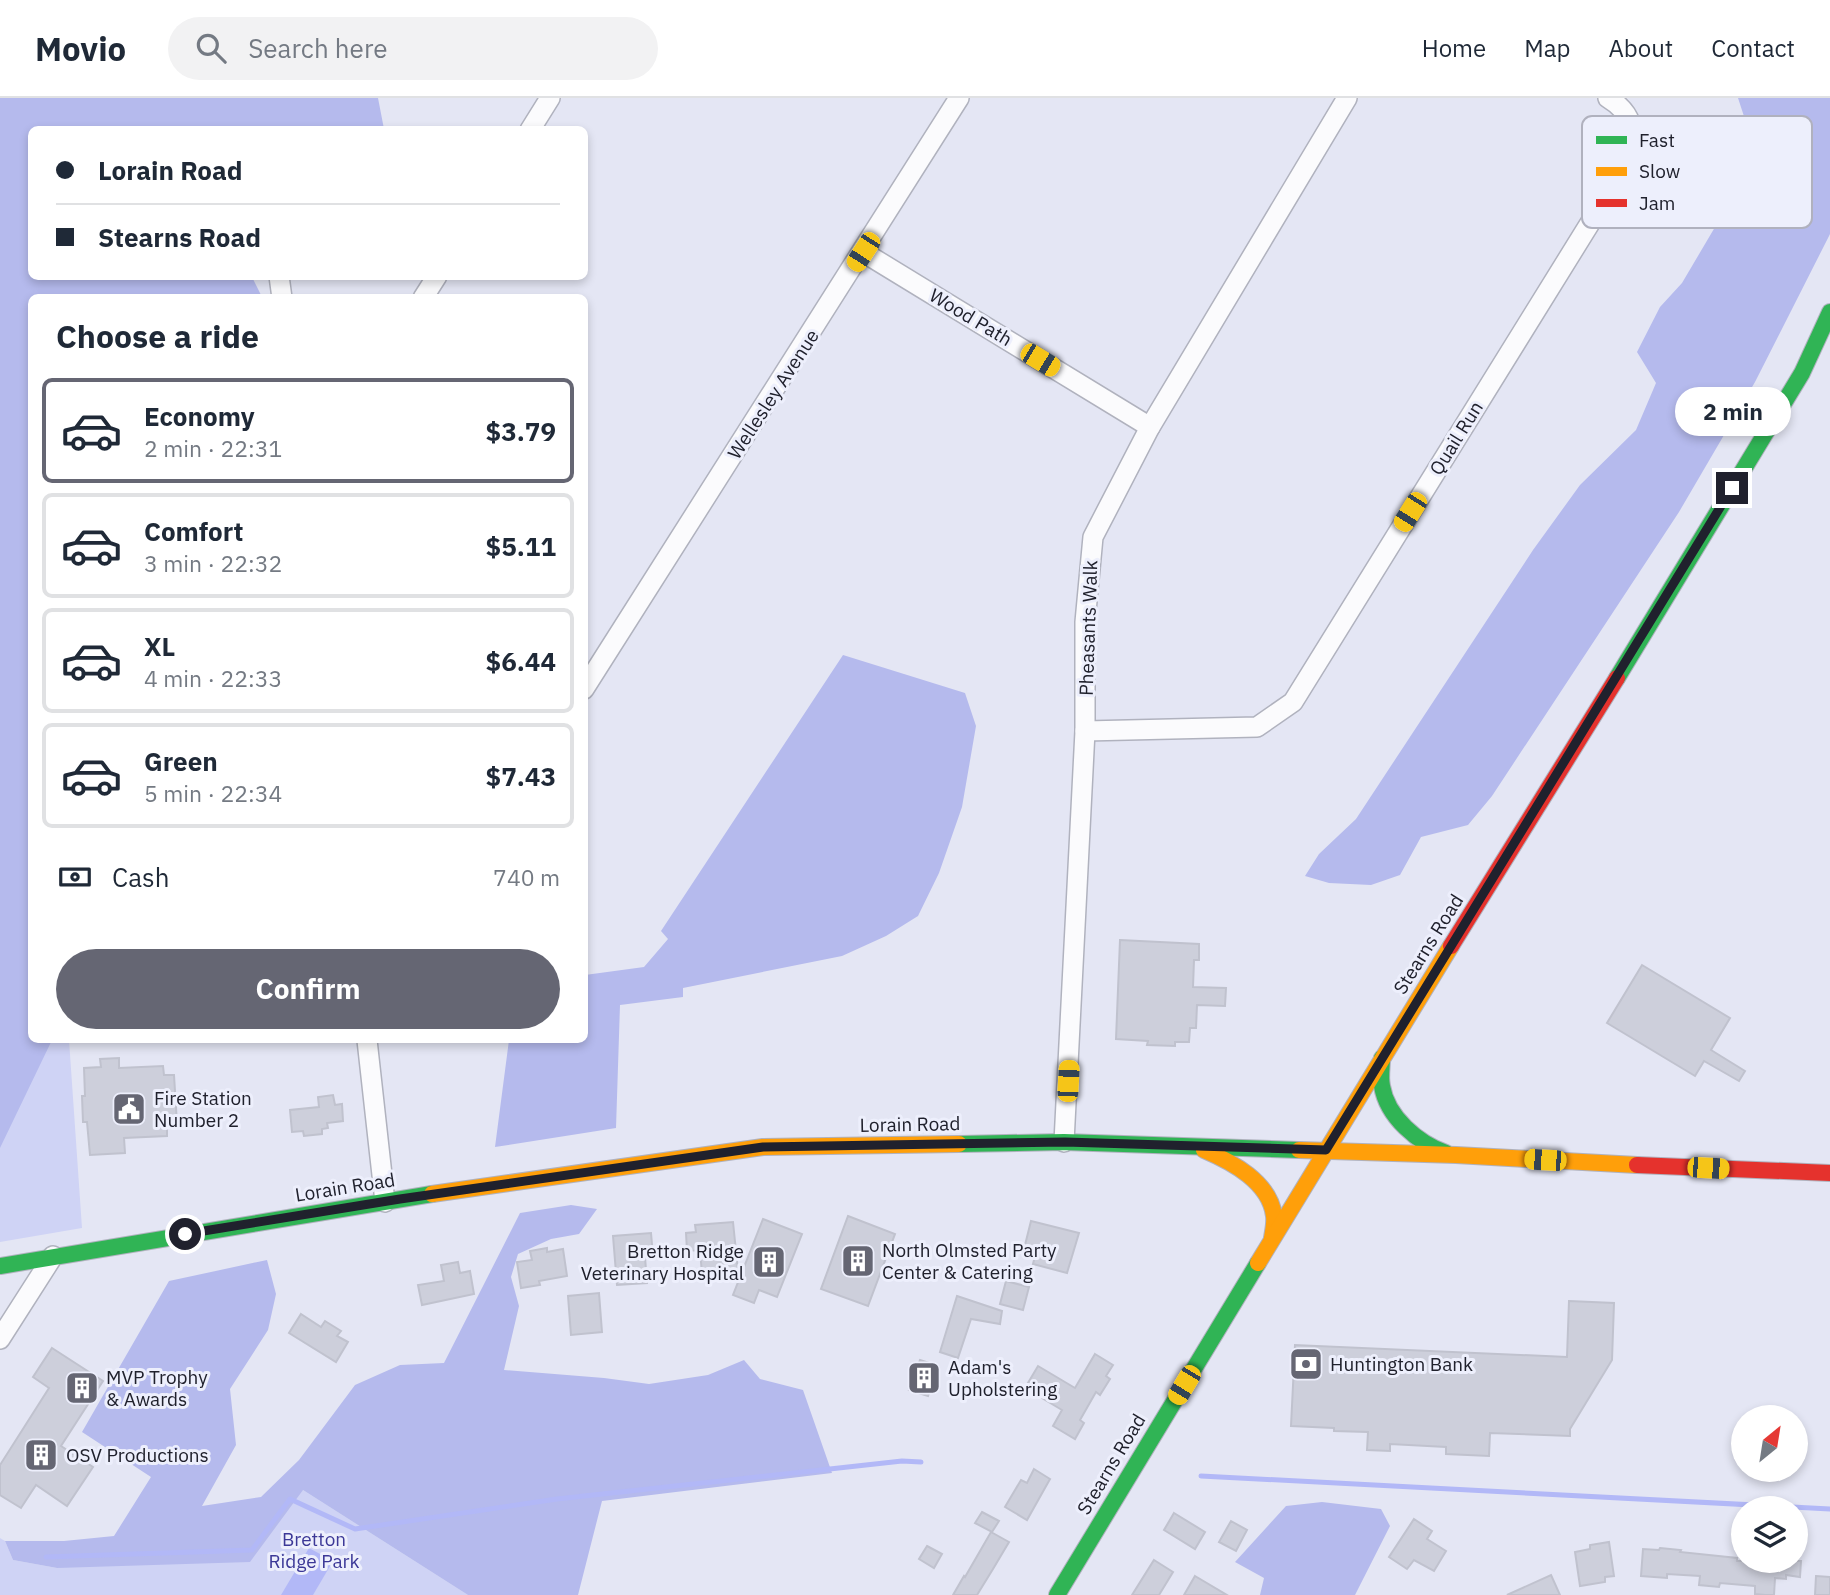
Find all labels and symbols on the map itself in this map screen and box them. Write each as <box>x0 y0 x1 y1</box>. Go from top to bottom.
legend <box>1582 116 1812 228</box>
text: Fast <box>1639 128 1675 152</box>
text: Slow <box>1639 159 1680 183</box>
text: Jam <box>1639 191 1675 215</box>
car <box>843 229 884 275</box>
street label: Wood Path <box>925 283 1017 351</box>
street label: Wellesley Avenue <box>722 325 824 463</box>
car <box>1017 340 1064 380</box>
callout: 2 min <box>1674 386 1790 436</box>
street label: Quail Run <box>1424 397 1488 479</box>
route end <box>1716 472 1748 504</box>
car <box>1390 489 1431 535</box>
street label: Pheasants Walk <box>1074 560 1102 696</box>
street label: Stearns Road <box>1388 890 1468 998</box>
car <box>1057 1059 1080 1103</box>
place label: Fire Station Number 2 <box>154 1086 252 1132</box>
public building icon: Fire Station Number 2 <box>110 1090 148 1128</box>
street label: Lorain Road <box>859 1111 961 1137</box>
car <box>1524 1148 1567 1172</box>
car <box>1687 1156 1730 1180</box>
street label: Lorain Road <box>293 1167 397 1207</box>
route start <box>169 1218 201 1250</box>
place label: North Olmsted Party Center & Catering <box>882 1238 1057 1284</box>
place label: Bretton Ridge Veterinary Hospital <box>581 1239 744 1285</box>
building icon: North Olmsted Party Center & Catering <box>839 1242 877 1280</box>
building icon: Bretton Ridge Veterinary Hospital <box>750 1243 788 1281</box>
bank icon: Huntington Bank <box>1287 1345 1325 1383</box>
place label: Huntington Bank <box>1330 1352 1473 1376</box>
place label: Adam's Upholstering <box>948 1355 1057 1401</box>
building icon: Adam's Upholstering <box>905 1359 943 1397</box>
car <box>1165 1362 1204 1408</box>
place label: MVP Trophy & Awards <box>106 1365 208 1411</box>
building icon: MVP Trophy & Awards <box>63 1369 101 1407</box>
north arrow <box>1731 1405 1808 1482</box>
street label: Stearns Road <box>1072 1409 1150 1519</box>
building icon: OSV Productions <box>22 1436 60 1474</box>
place label: OSV Productions <box>66 1443 209 1467</box>
park label: Bretton Ridge Park <box>268 1527 360 1573</box>

